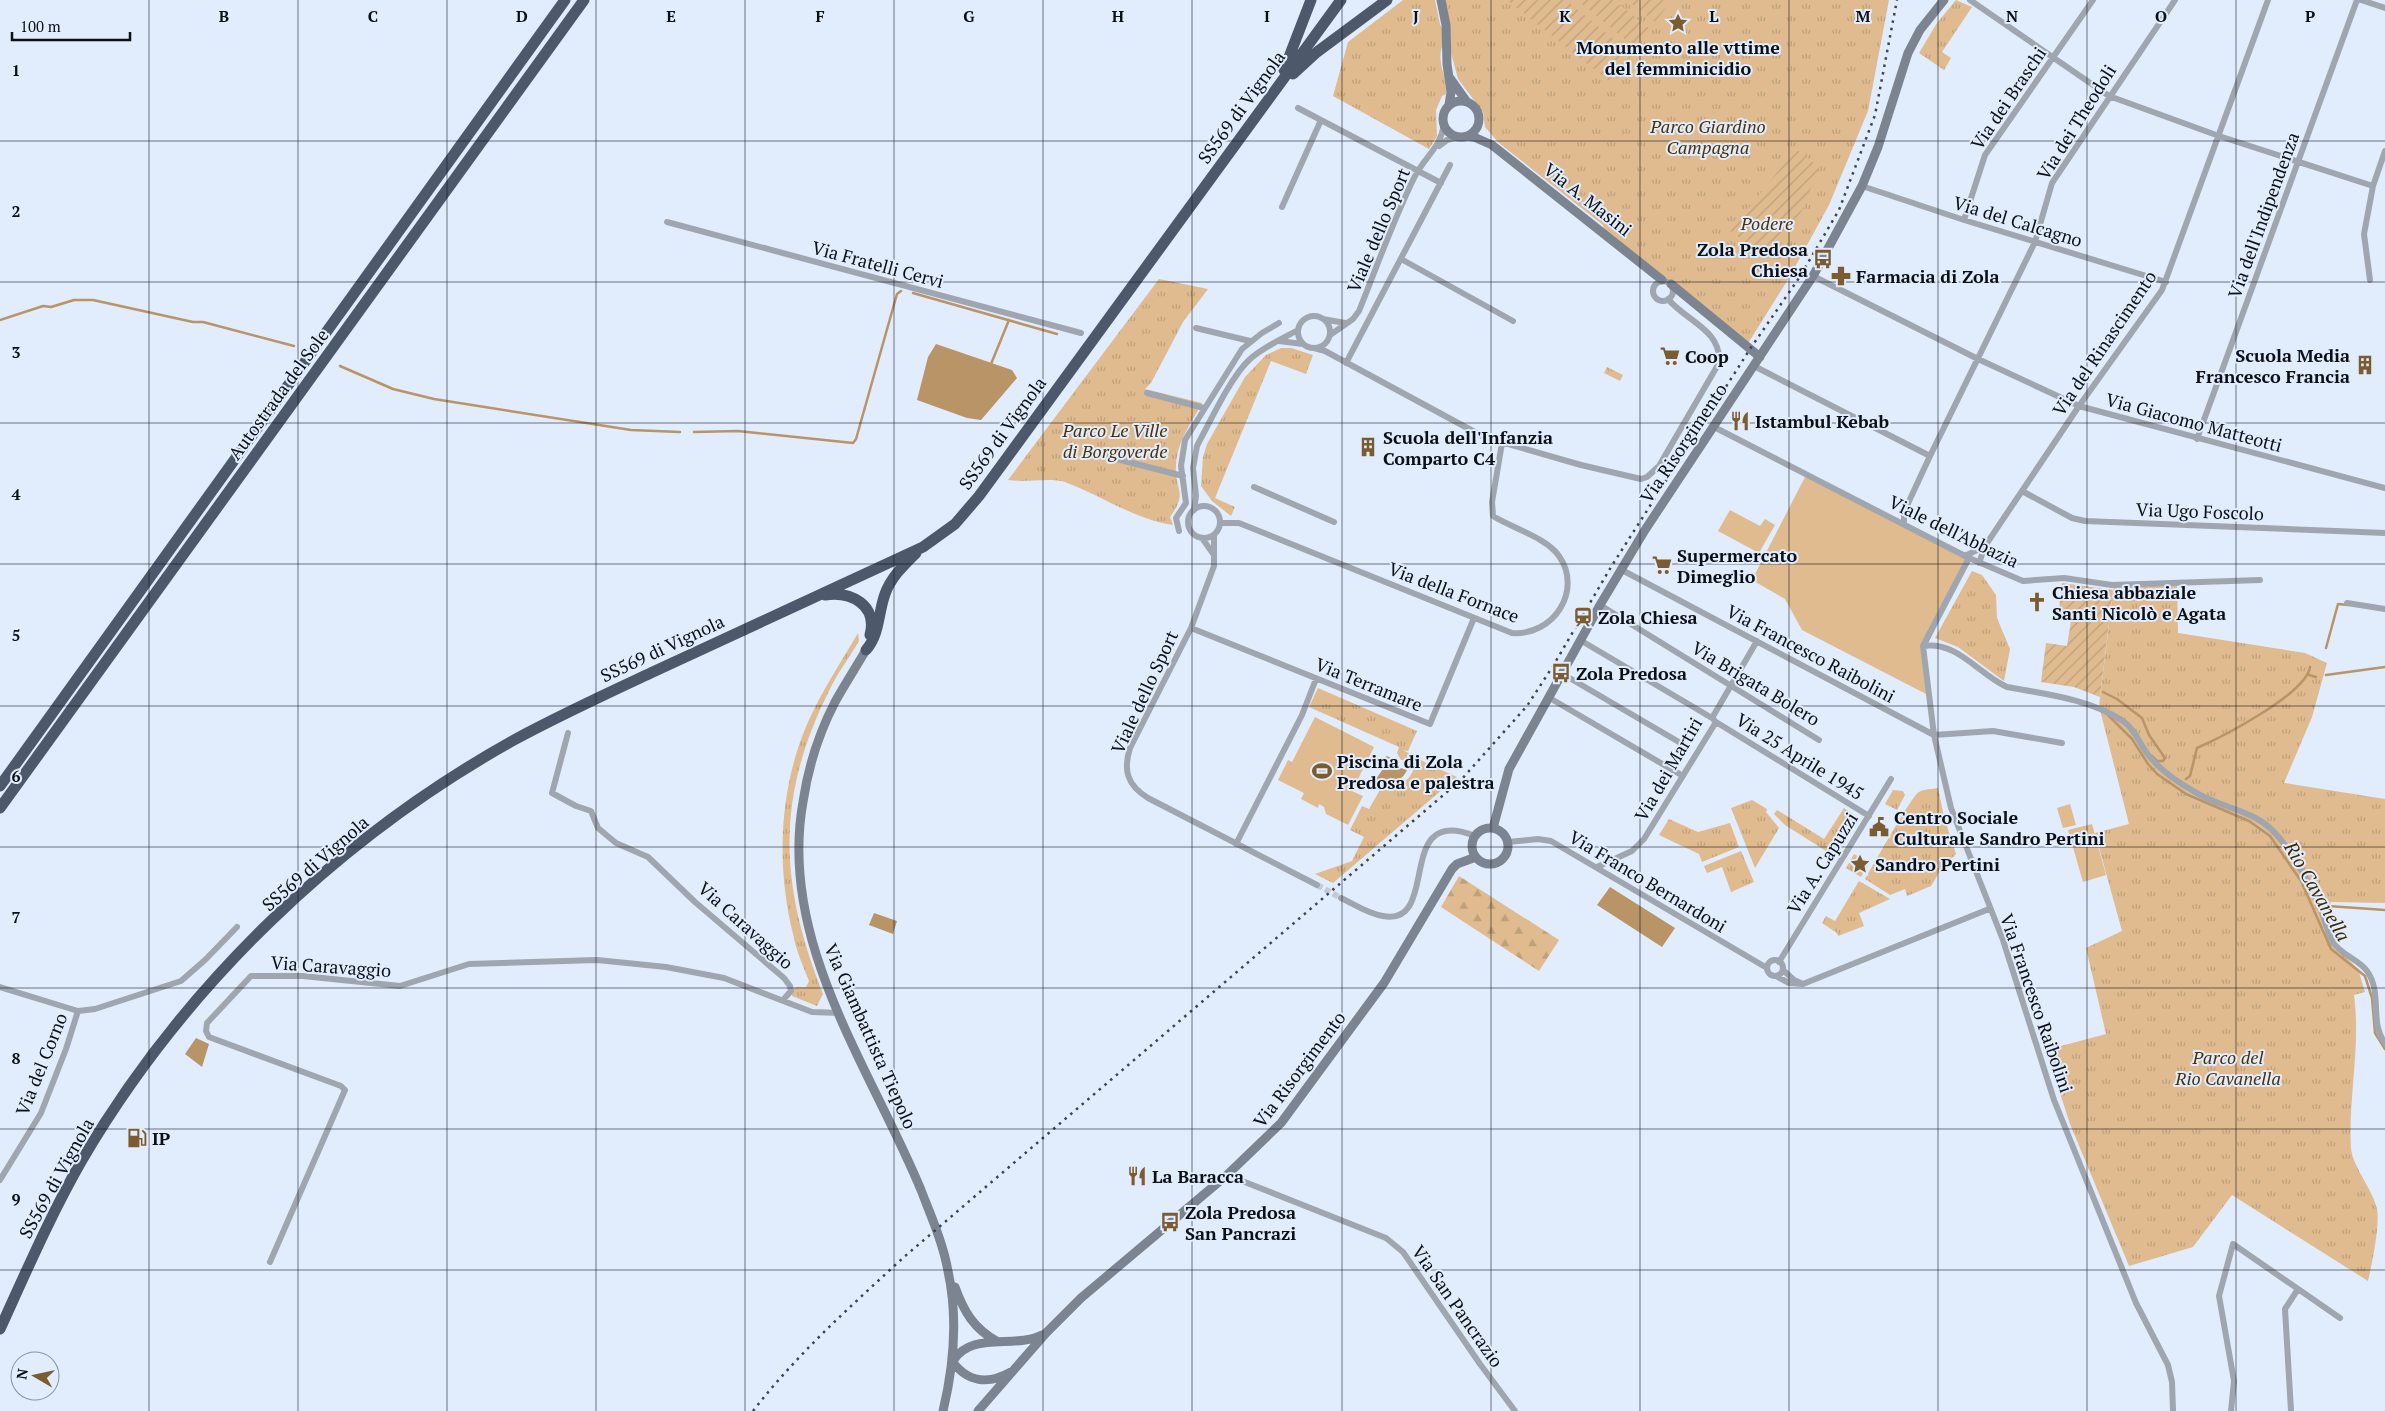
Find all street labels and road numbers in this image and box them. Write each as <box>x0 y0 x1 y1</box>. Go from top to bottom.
street label: Via dei Braschi <box>1965 42 2051 154</box>
street label: SS569 di Vignola <box>1192 46 1290 168</box>
street label: Via dei Theodoli <box>2031 60 2121 184</box>
street label: Via dell'Indipendenza <box>2222 129 2304 301</box>
street label: Via A. Masini <box>1539 157 1637 241</box>
street label: Viale dello Sport <box>1341 164 1415 296</box>
street label: Via del Calcagno <box>1951 190 2085 252</box>
street label: Via Fratelli Cervi <box>810 235 946 293</box>
street label: Via del Rinascimento <box>2046 266 2162 420</box>
street label: Autostrada del Sole <box>222 324 334 464</box>
street label: SS569 di Vignola <box>953 372 1051 494</box>
street label: Via Risorgimento <box>1634 378 1732 508</box>
street label: Via Giacomo Matteotti <box>2103 387 2285 457</box>
street label: Viale dell'Abbazia <box>1885 489 2023 573</box>
street label: Via Ugo Foscolo <box>2136 497 2264 525</box>
street label: Via della Fornace <box>1385 556 1523 628</box>
street label: Via Francesco Raibolini <box>1723 598 1899 708</box>
street label: SS569 di Vignola <box>596 609 728 687</box>
street label: Viale dello Sport <box>1105 626 1183 757</box>
street label: Via Brigata Bolero <box>1687 635 1825 731</box>
street label: Via Terramare <box>1312 652 1426 716</box>
street label: Via 25 Aprile 1945 <box>1732 707 1868 805</box>
street label: Via dei Martiri <box>1629 713 1707 825</box>
street label: Via A. Capuzzi <box>1781 808 1863 918</box>
street label: SS569 di Vignola <box>257 810 373 916</box>
street label: Via Franco Bernardoni <box>1565 824 1731 938</box>
street label: Via Caravaggio <box>693 876 799 974</box>
street label: Via Francesco Raibolini <box>1995 910 2079 1096</box>
street label: Via Giambattista Tiepolo <box>819 940 923 1132</box>
street label: Via Caravaggio <box>270 950 392 982</box>
street label: Via Risorgimento <box>1247 1006 1351 1132</box>
street label: Via del Corno <box>10 1009 73 1119</box>
street label: SS569 di Vignola <box>14 1114 98 1242</box>
street label: Via San Pancrazio <box>1407 1240 1509 1372</box>

